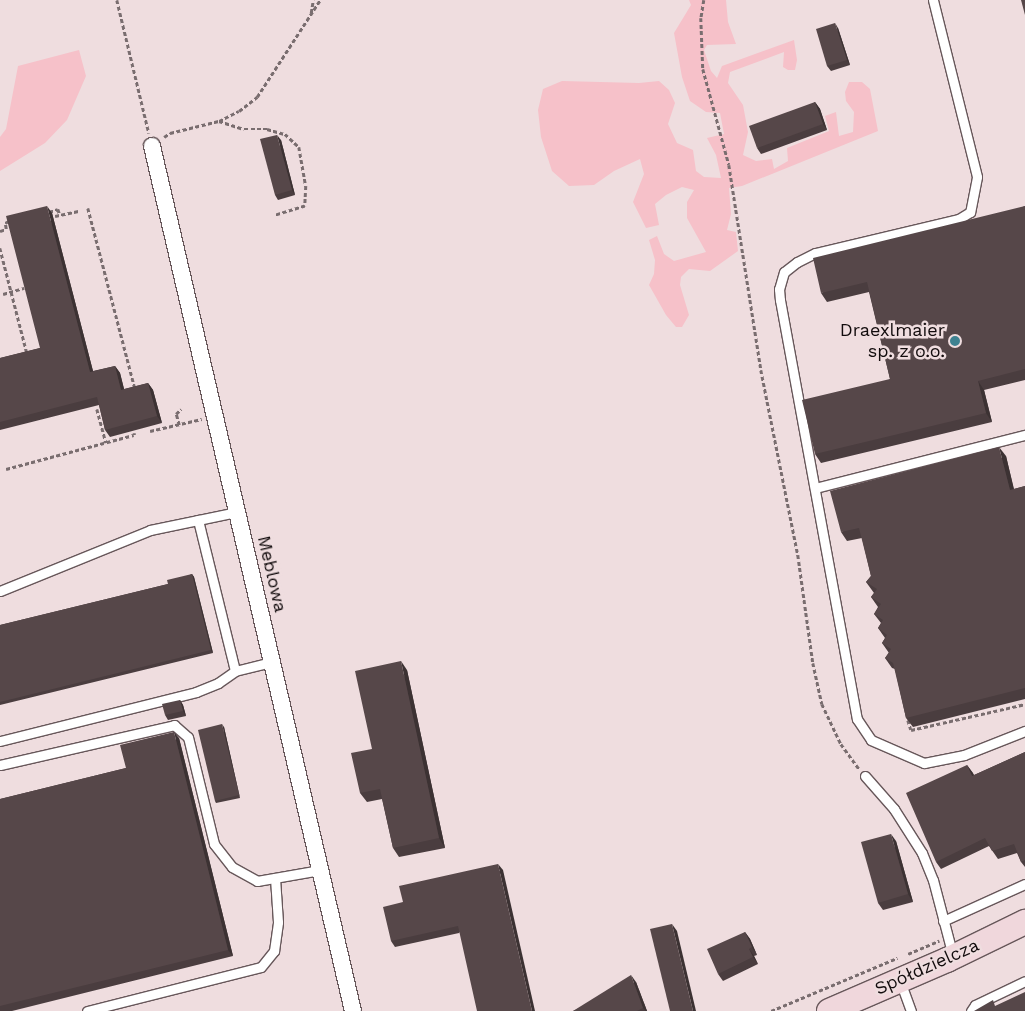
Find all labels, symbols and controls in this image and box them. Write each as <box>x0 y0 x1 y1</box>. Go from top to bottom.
place label: Draexlmaier sp. z o.o. <box>840 320 945 362</box>
marker: Draexlmaier sp. z o.o. <box>949 335 961 347</box>
street label: Meblowa <box>253 534 291 614</box>
street label: Spółdzielcza <box>872 934 982 1000</box>

